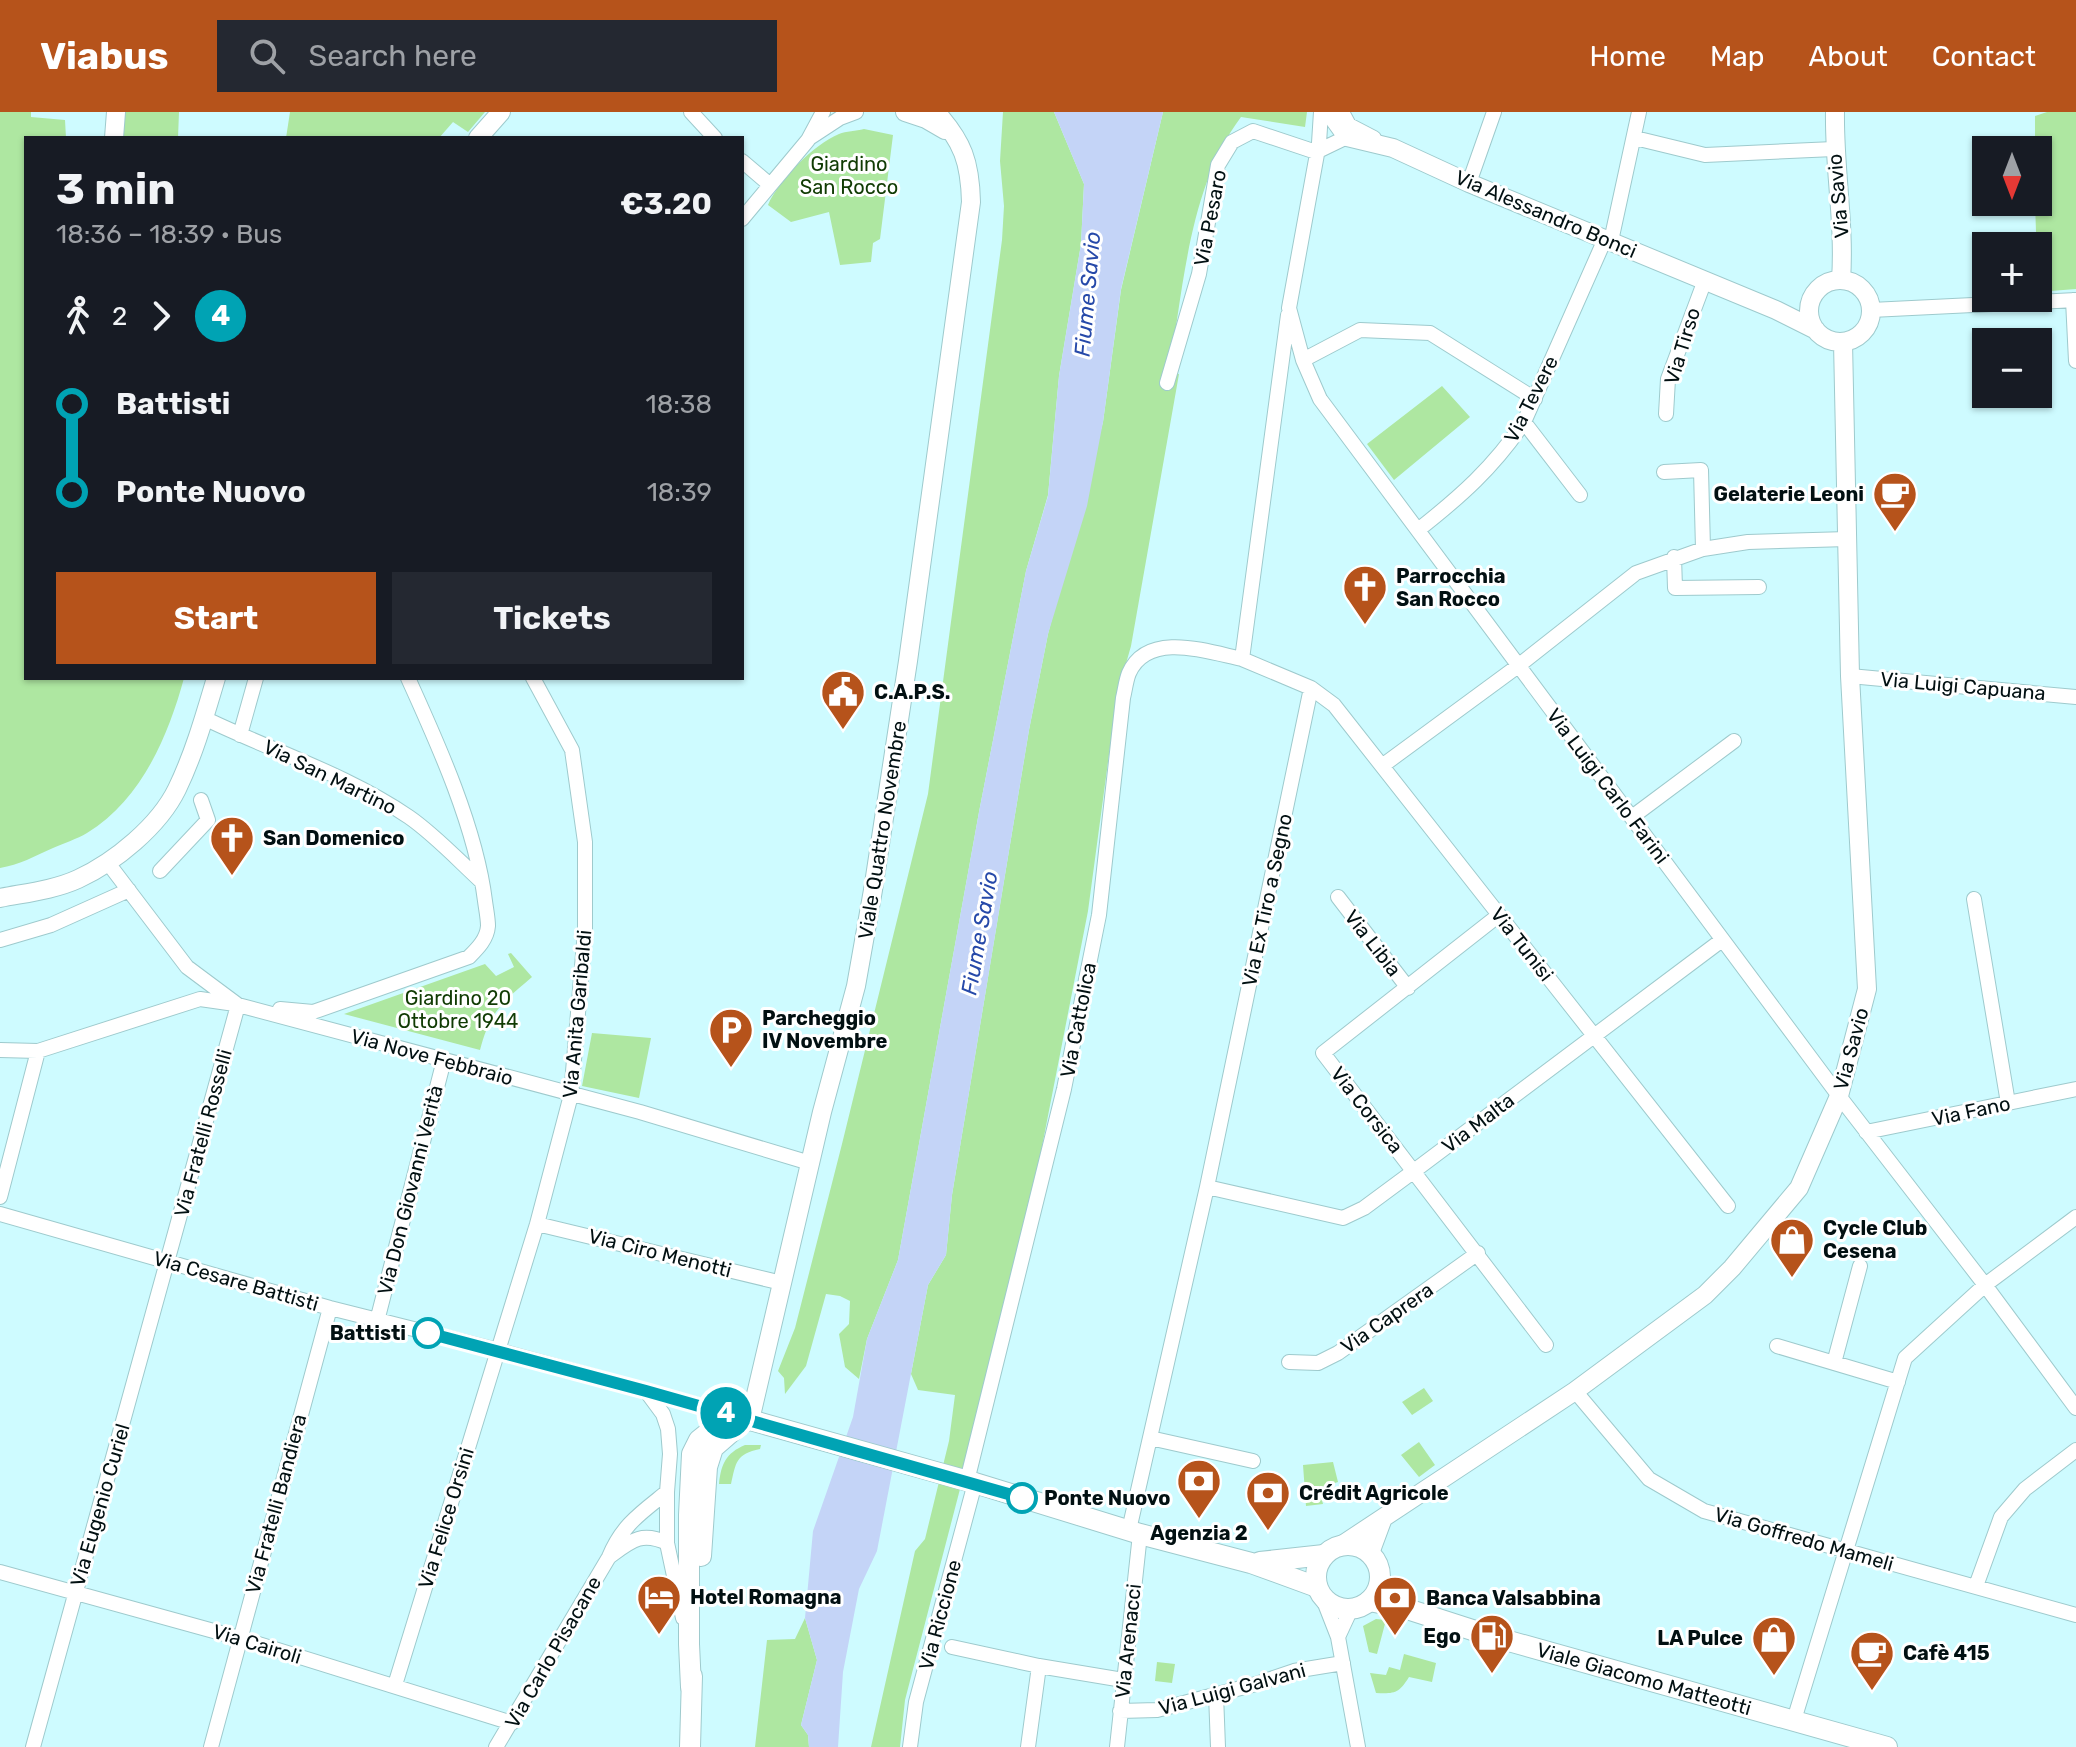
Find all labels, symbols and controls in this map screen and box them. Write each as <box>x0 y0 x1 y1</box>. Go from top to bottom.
search box <box>217 20 777 92</box>
text: Viabus <box>40 33 169 79</box>
icon: search <box>245 34 289 78</box>
text: Search here <box>309 38 477 74</box>
text: Home <box>1589 40 1666 73</box>
text: Map <box>1710 40 1764 73</box>
text: About <box>1808 40 1888 73</box>
text: Contact <box>1932 40 2036 73</box>
north arrow <box>1972 136 2052 216</box>
map controls <box>1972 136 2052 408</box>
park label: Giardino San Rocco <box>800 152 898 199</box>
street label: Via Savio <box>1822 153 1854 239</box>
text: 3 min <box>56 163 176 215</box>
street label: Via Alessandro Bonci <box>1452 165 1640 263</box>
street label: Via Pesaro <box>1189 168 1231 268</box>
text: €3.20 <box>620 186 712 222</box>
text: 18:36 – 18:39 · Bus <box>56 219 282 250</box>
water label: Fiume Savio <box>1069 230 1106 358</box>
button: + <box>1972 232 2052 312</box>
icon: walk <box>56 294 100 338</box>
icon: forward <box>139 294 183 338</box>
text: 4 <box>211 299 230 332</box>
text: 2 <box>112 301 127 332</box>
street label: Via Tirso <box>1659 305 1705 387</box>
button: − <box>1972 328 2052 408</box>
street label: Via Tevere <box>1499 352 1563 446</box>
text: Battisti <box>116 386 230 422</box>
text: 18:38 <box>646 389 712 420</box>
cafe icon: Gelaterie Leoni <box>1871 470 1919 533</box>
text: Ponte Nuovo <box>116 474 306 510</box>
text: 18:39 <box>647 477 712 508</box>
place label: Gelaterie Leoni <box>1714 482 1864 506</box>
church icon: Parrocchia San Rocco <box>1341 563 1389 626</box>
place label: Parrocchia San Rocco <box>1396 564 1506 611</box>
button: Start <box>56 572 376 664</box>
button: Tickets <box>392 572 712 664</box>
street label: Via Luigi Capuana <box>1879 667 2047 705</box>
public building icon: C.A.P.S. <box>819 668 867 731</box>
place label: C.A.P.S. <box>874 680 950 704</box>
street label: Via Luigi Carlo Farini <box>1542 704 1674 868</box>
street label: Viale Quattro Novembre <box>853 719 911 941</box>
street label: Via San Martino <box>260 734 400 820</box>
street label: Via Ex Tiro a Segno <box>1237 811 1297 989</box>
church icon: San Domenico <box>208 814 256 877</box>
place label: San Domenico <box>263 826 405 850</box>
water label: Fiume Savio <box>955 869 1004 997</box>
street label: Via Tunisi <box>1486 902 1558 986</box>
street label: Via Libia <box>1340 905 1406 981</box>
street label: Via Anita Garibaldi <box>558 929 596 1099</box>
street label: Via Cattolica <box>1055 960 1101 1080</box>
park label: Giardino 20 Ottobre 1944 <box>397 986 519 1033</box>
street label: Via Savio <box>1828 1005 1874 1093</box>
parking icon: Parcheggio IV Novembre <box>707 1006 755 1069</box>
place label: Parcheggio IV Novembre <box>762 1006 888 1053</box>
street label: Via Nove Febbraio <box>348 1024 516 1090</box>
street label: Via Fratelli Rosselli <box>169 1046 237 1220</box>
street label: Via Corsica <box>1326 1062 1408 1158</box>
street label: Via Don Giovanni Verità <box>372 1083 448 1297</box>
street label: Via Malta <box>1437 1088 1519 1158</box>
street label: Via Fano <box>1930 1091 2012 1131</box>
shop icon: Cycle Club Cesena <box>1768 1216 1816 1279</box>
place label: Cycle Club Cesena <box>1823 1216 1927 1263</box>
street label: Via Ciro Menotti <box>586 1224 734 1282</box>
street label: Via Cesare Battisti <box>151 1246 321 1316</box>
street label: Via Caprera <box>1336 1277 1438 1359</box>
marker: Battisti <box>413 1318 443 1348</box>
place label: Battisti <box>330 1321 406 1345</box>
line badge: 4 <box>700 1387 752 1439</box>
text: 4 <box>716 1396 736 1429</box>
street label: Via Fratelli Bandiera <box>240 1412 312 1596</box>
street label: Via Eugenio Curiel <box>65 1421 135 1589</box>
street label: Via Felice Orsini <box>413 1444 479 1592</box>
bank icon: Agenzia 2 <box>1175 1457 1223 1520</box>
bank icon: Crédit Agricole <box>1244 1469 1292 1532</box>
place label: Crédit Agricole <box>1299 1481 1449 1505</box>
marker: Ponte Nuovo <box>1007 1483 1037 1513</box>
place label: Ponte Nuovo <box>1044 1486 1171 1510</box>
street label: Via Goffredo Mameli <box>1712 1502 1896 1576</box>
place label: Agenzia 2 <box>1150 1521 1248 1545</box>
street label: Via Riccione <box>914 1557 966 1673</box>
street label: Via Carlo Pisacane <box>500 1572 606 1732</box>
hotel icon: Hotel Romagna <box>635 1573 683 1636</box>
bank icon: Banca Valsabbina <box>1371 1574 1419 1637</box>
street label: Via Arenacci <box>1110 1582 1146 1700</box>
place label: Hotel Romagna <box>690 1585 842 1609</box>
place label: Banca Valsabbina <box>1426 1586 1601 1610</box>
fuel station icon: Ego <box>1468 1612 1516 1675</box>
shop icon: LA Pulce <box>1750 1614 1798 1677</box>
street label: Via Cairoli <box>210 1619 304 1669</box>
place label: Ego <box>1423 1624 1461 1648</box>
place label: LA Pulce <box>1657 1626 1743 1650</box>
cafe icon: Cafè 415 <box>1848 1629 1896 1692</box>
street label: Viale Giacomo Matteotti <box>1534 1637 1754 1720</box>
place label: Cafè 415 <box>1903 1641 1990 1665</box>
street label: Via Luigi Galvani <box>1156 1658 1308 1720</box>

